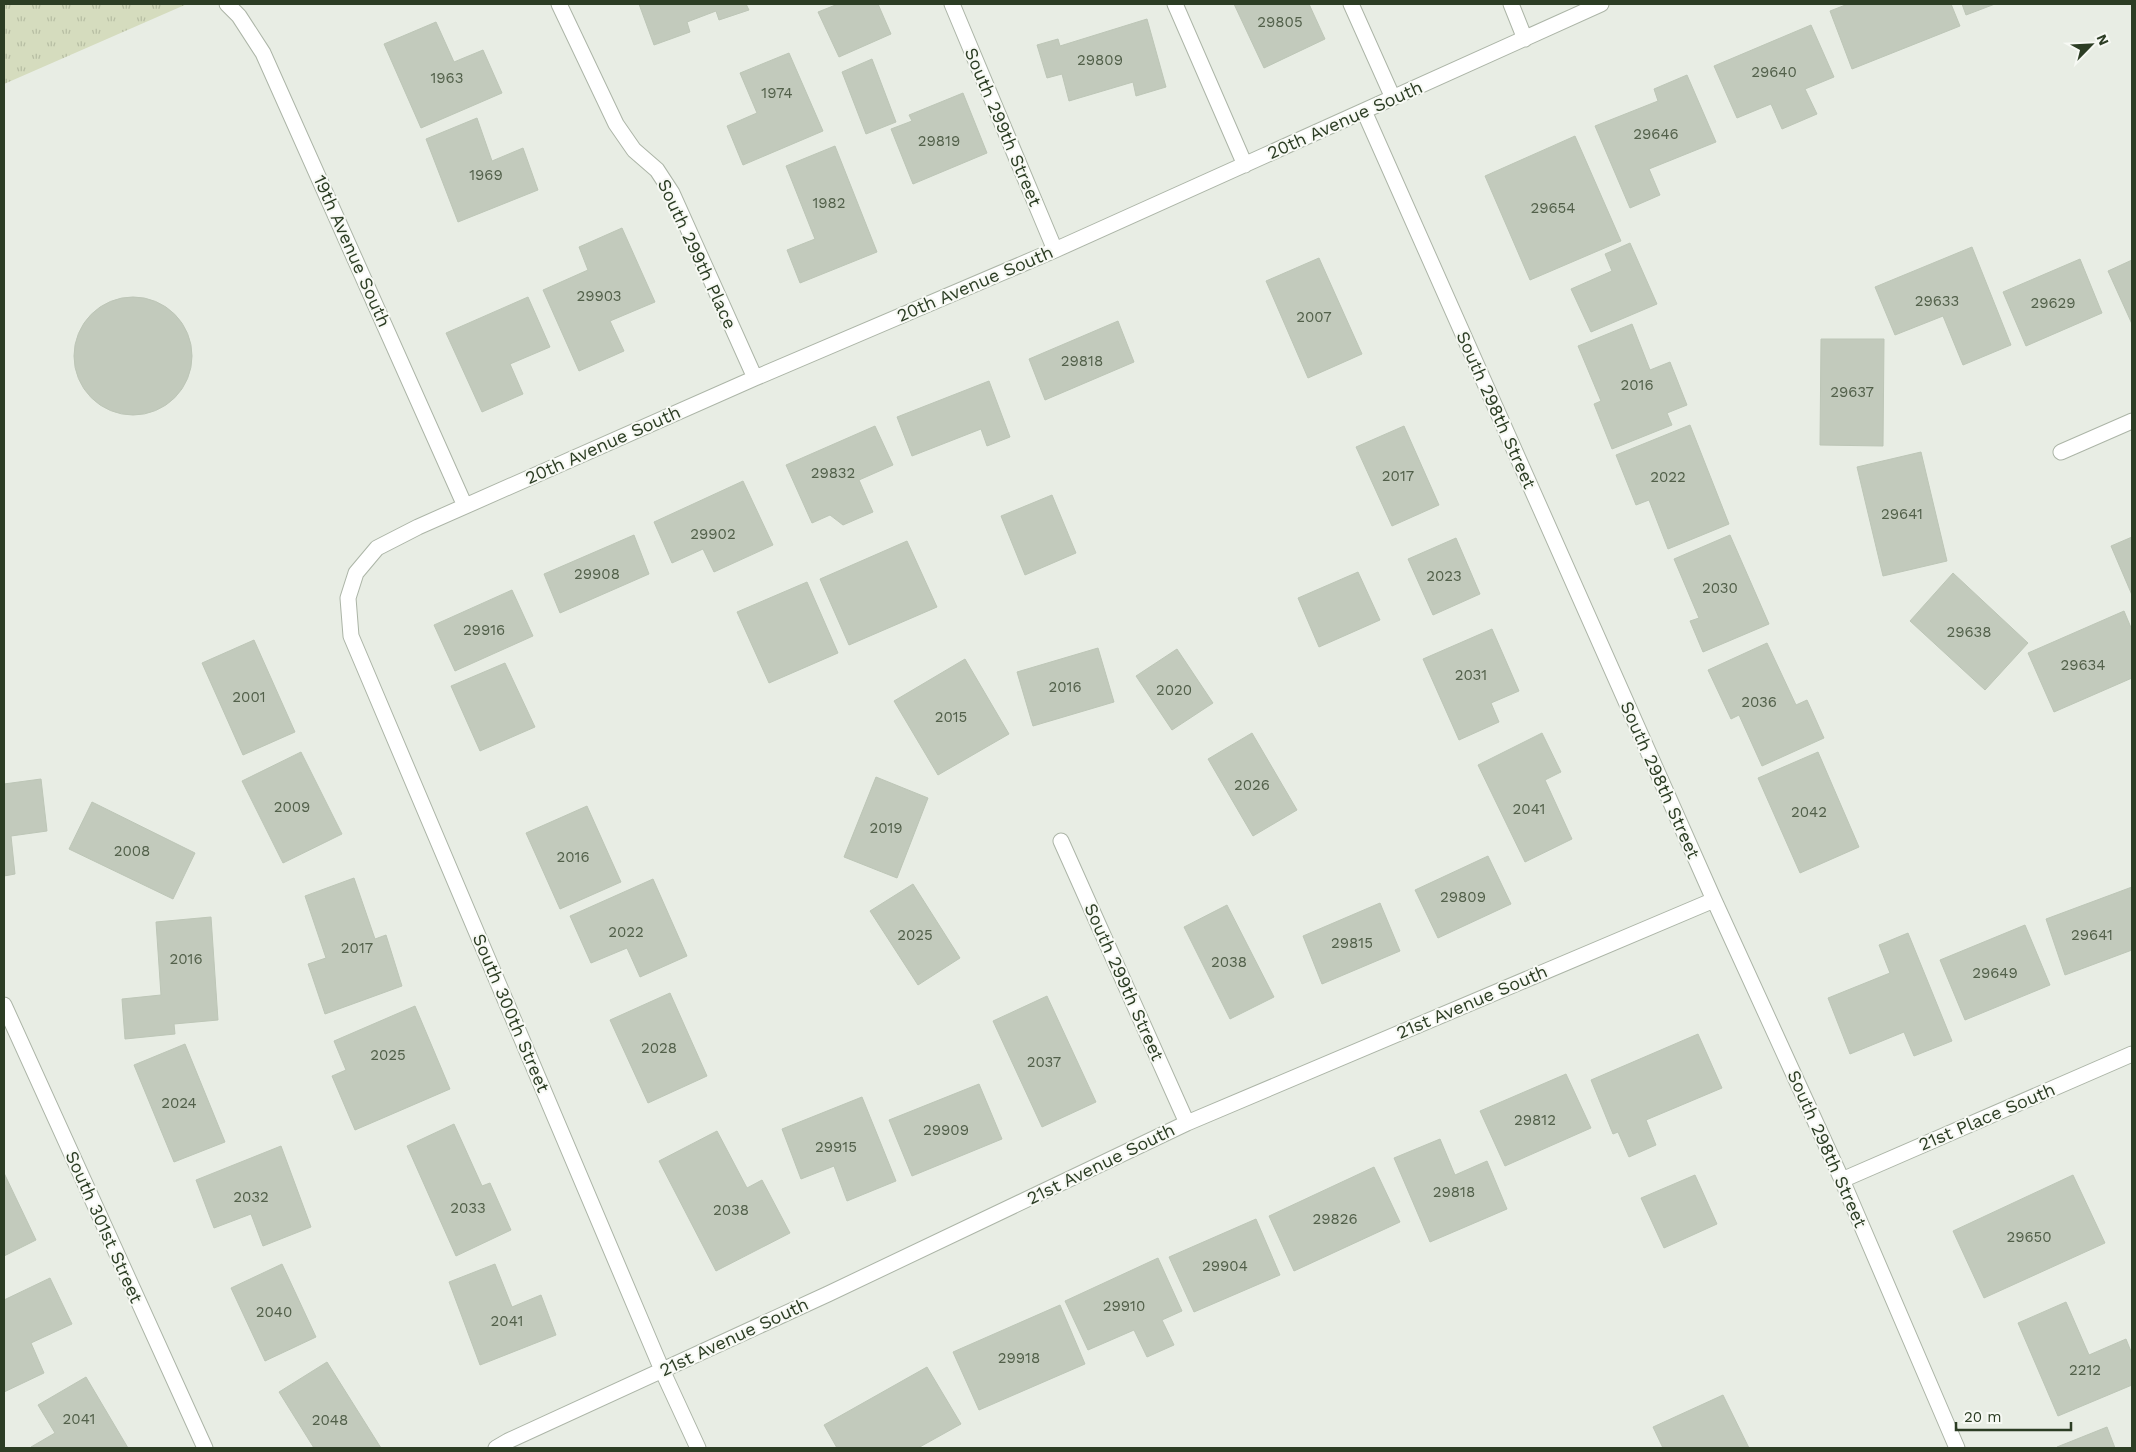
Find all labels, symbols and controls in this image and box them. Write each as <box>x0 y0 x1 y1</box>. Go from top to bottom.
house number: 29805 <box>1257 13 1303 31</box>
north arrow <box>2066 20 2116 70</box>
text: N <box>2093 32 2112 48</box>
street label: South 299th Street <box>961 44 1047 210</box>
house number: 29809 <box>1077 51 1123 69</box>
house number: 29640 <box>1751 63 1797 81</box>
house number: 1963 <box>431 69 463 87</box>
street label: 20th Avenue South <box>1264 76 1426 163</box>
house number: 1974 <box>761 84 793 102</box>
house number: 29646 <box>1633 125 1679 143</box>
house number: 29819 <box>918 132 960 150</box>
house number: 1969 <box>469 166 503 184</box>
street label: 19th Avenue South <box>309 172 395 330</box>
street label: South 299th Place <box>654 176 741 332</box>
house number: 1982 <box>812 194 846 212</box>
house number: 29654 <box>1530 199 1576 217</box>
street label: 20th Avenue South <box>894 241 1056 326</box>
house number: 29903 <box>576 287 622 305</box>
house number: 29633 <box>1915 292 1959 310</box>
house number: 29629 <box>2030 294 2076 312</box>
house number: 2007 <box>1296 308 1332 326</box>
street label: South 298th Street <box>1452 328 1541 492</box>
house number: 29818 <box>1061 352 1103 370</box>
house number: 2016 <box>1620 376 1654 394</box>
house number: 29637 <box>1830 383 1874 401</box>
street label: 20th Avenue South <box>522 401 684 488</box>
house number: 29832 <box>811 464 855 482</box>
house number: 2017 <box>1382 467 1414 485</box>
house number: 2022 <box>1650 468 1686 486</box>
house number: 29641 <box>1881 505 1923 523</box>
house number: 29902 <box>690 525 736 543</box>
house number: 29908 <box>574 565 620 583</box>
house number: 2023 <box>1426 567 1462 585</box>
house number: 2030 <box>1702 579 1738 597</box>
house number: 29916 <box>463 621 505 639</box>
house number: 29638 <box>1946 623 1992 641</box>
house number: 29634 <box>2060 656 2106 674</box>
house number: 2031 <box>1455 666 1487 684</box>
house number: 2016 <box>1048 678 1082 696</box>
house number: 2020 <box>1156 681 1192 699</box>
house number: 2001 <box>232 688 266 706</box>
house number: 2036 <box>1741 693 1777 711</box>
street label: South 298th Street <box>1616 698 1705 862</box>
house number: 2015 <box>935 708 967 726</box>
house number: 2026 <box>1234 776 1270 794</box>
house number: 2009 <box>274 798 310 816</box>
house number: 2041 <box>1513 800 1545 818</box>
house number: 2042 <box>1791 803 1827 821</box>
house number: 2019 <box>869 819 903 837</box>
house number: 2008 <box>114 842 150 860</box>
house number: 2016 <box>556 848 590 866</box>
house number: 29809 <box>1440 888 1486 906</box>
street label: South 299th Street <box>1080 900 1169 1064</box>
house number: 2022 <box>608 923 644 941</box>
house number: 2025 <box>897 926 933 944</box>
house number: 29641 <box>2071 926 2113 944</box>
street label: South 300th Street <box>469 930 555 1096</box>
house number: 29815 <box>1331 934 1373 952</box>
house number: 2017 <box>341 939 373 957</box>
house number: 2016 <box>169 950 203 968</box>
house number: 2038 <box>1211 953 1247 971</box>
street label: 21st Avenue South <box>1393 960 1550 1043</box>
house number: 29649 <box>1972 964 2018 982</box>
house number: 2028 <box>641 1039 677 1057</box>
house number: 2025 <box>370 1046 406 1064</box>
house number: 2037 <box>1027 1053 1061 1071</box>
street label: South 298th Street <box>1783 1067 1872 1231</box>
street label: 21st Place South <box>1915 1078 2058 1155</box>
house number: 2024 <box>161 1094 197 1112</box>
house number: 29812 <box>1514 1111 1556 1129</box>
street label: 21st Avenue South <box>1023 1119 1178 1208</box>
house number: 29909 <box>923 1121 969 1139</box>
house number: 29915 <box>815 1138 857 1156</box>
street label: South 301st Street <box>61 1147 148 1307</box>
house number: 29818 <box>1433 1183 1475 1201</box>
house number: 2032 <box>233 1188 269 1206</box>
house number: 2033 <box>450 1199 486 1217</box>
house number: 2038 <box>713 1201 749 1219</box>
house number: 29826 <box>1312 1210 1358 1228</box>
house number: 29650 <box>2006 1228 2052 1246</box>
house number: 29904 <box>1202 1257 1248 1275</box>
street label: 21st Avenue South <box>656 1293 812 1380</box>
house number: 29910 <box>1103 1297 1145 1315</box>
house number: 2040 <box>256 1303 292 1321</box>
house number: 2041 <box>491 1312 523 1330</box>
house number: 29918 <box>998 1349 1040 1367</box>
house number: 2212 <box>2069 1361 2101 1379</box>
scale bar <box>1956 1400 2071 1432</box>
text: 20 m <box>1964 1408 2002 1426</box>
house number: 2041 <box>63 1410 95 1428</box>
house number: 2048 <box>312 1411 348 1429</box>

